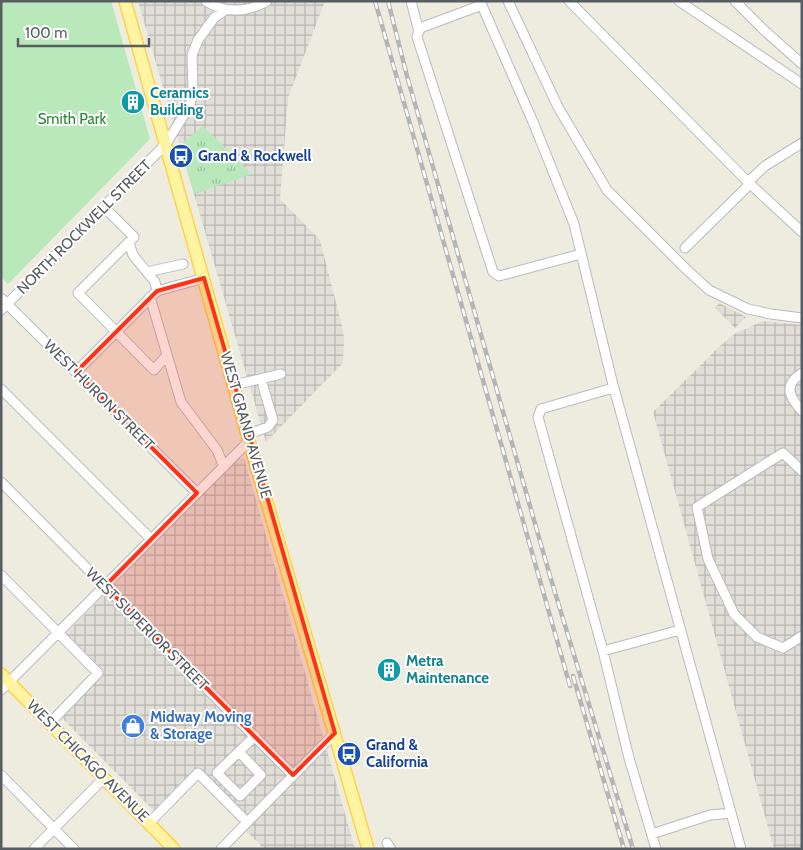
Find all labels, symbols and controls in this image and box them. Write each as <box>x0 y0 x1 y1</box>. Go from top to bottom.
scale bar <box>18 15 149 47</box>
text: 100 m <box>25 24 67 42</box>
place label: Ceramics Building <box>150 84 209 119</box>
building icon: Ceramics Building <box>120 89 146 115</box>
park label: Smith Park <box>38 110 107 128</box>
bus stop icon: Grand & Rockwell <box>168 143 194 169</box>
place label: Grand & Rockwell <box>198 147 311 165</box>
street label: NORTH ROCKWELL STREET <box>13 156 155 298</box>
street label: WEST HURON STREET <box>40 336 158 454</box>
street label: WEST GRAND AVENUE <box>216 350 276 500</box>
street label: WEST SUPERIOR STREET <box>82 564 212 694</box>
place label: Metra Maintenance <box>406 652 489 687</box>
building icon: Metra Maintenance <box>376 657 402 683</box>
street label: WEST CHICAGO AVENUE <box>23 696 153 826</box>
place label: Midway Moving & Storage <box>150 708 252 743</box>
shop icon: Midway Moving & Storage <box>120 713 146 739</box>
place label: Grand & California <box>366 736 429 771</box>
bus stop icon: Grand & California <box>336 741 362 767</box>

